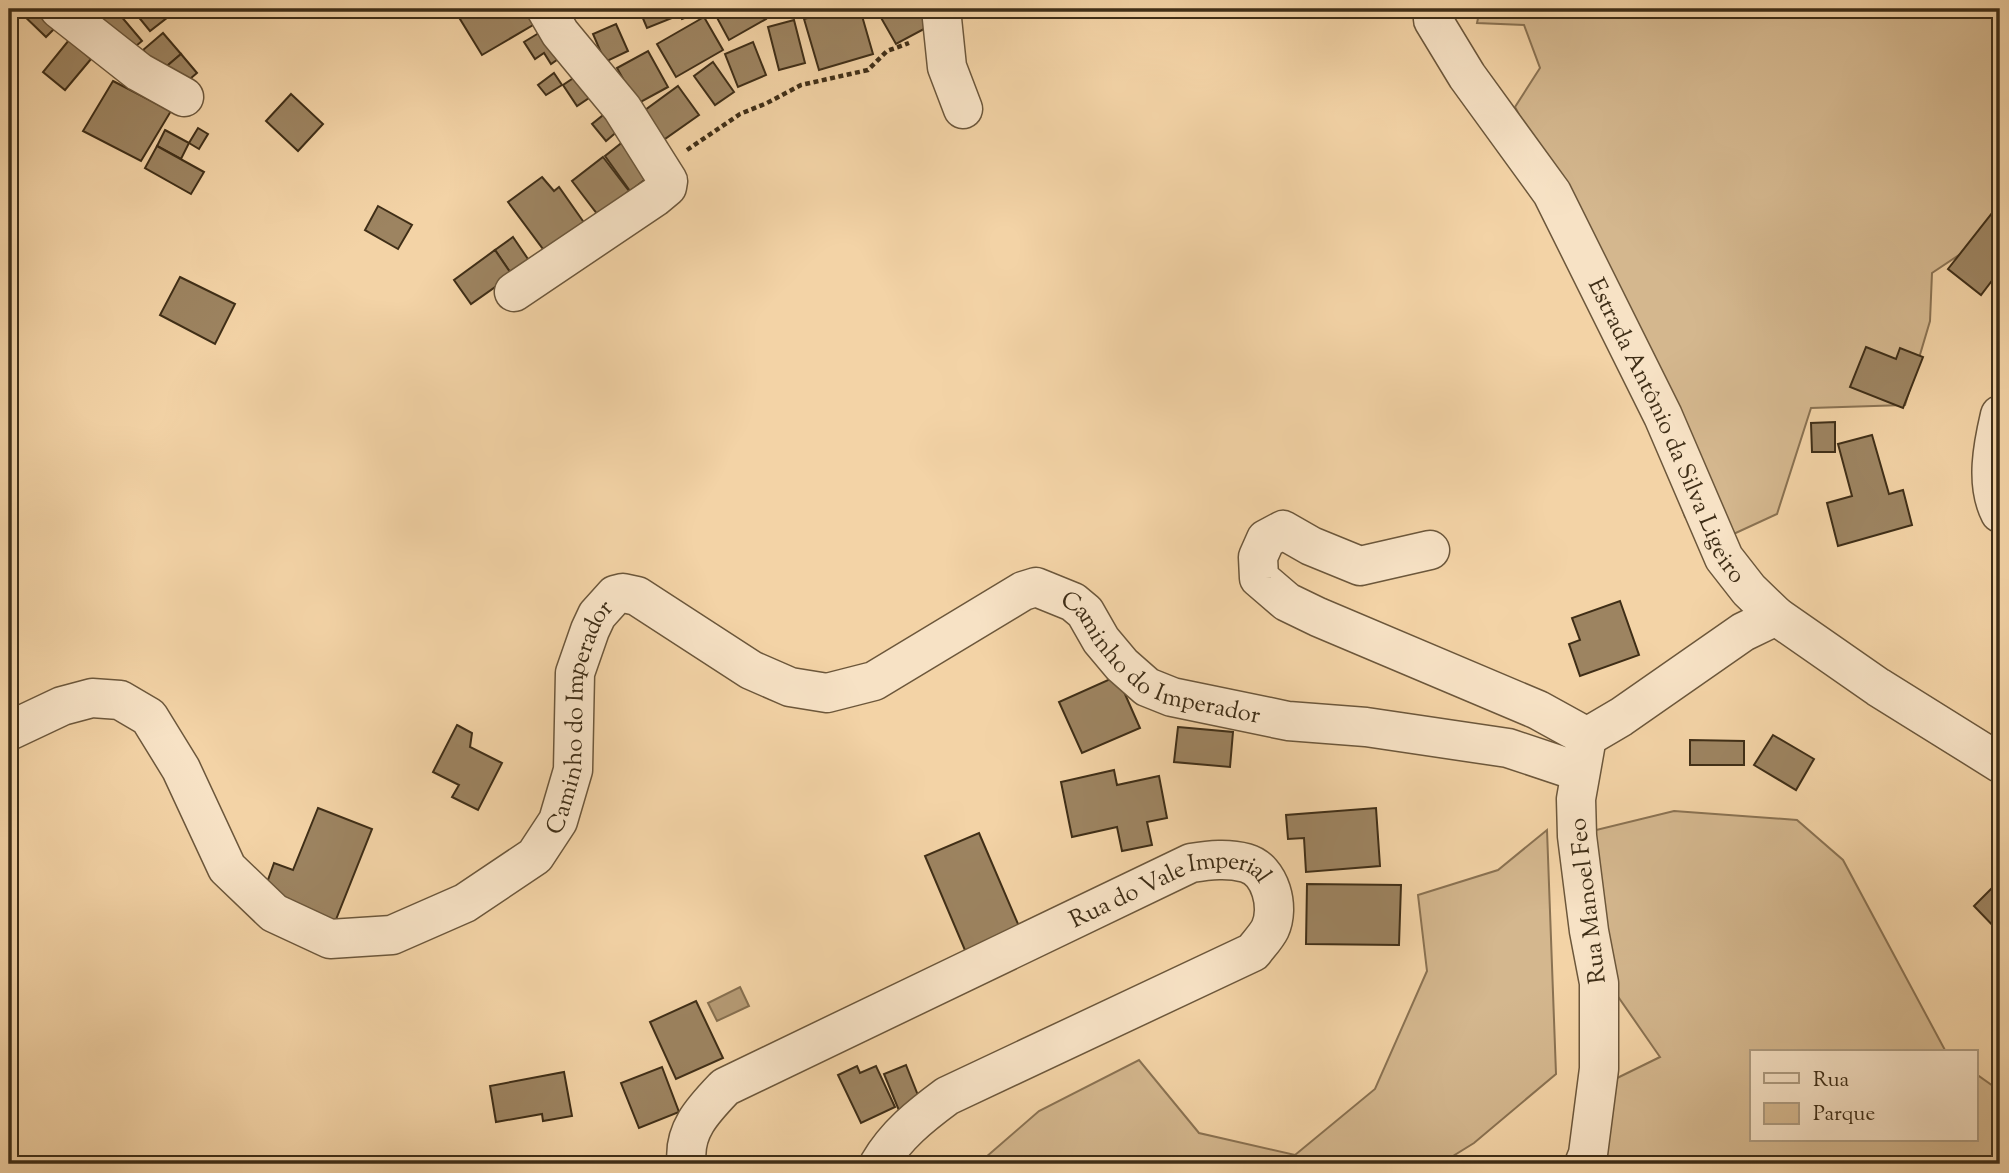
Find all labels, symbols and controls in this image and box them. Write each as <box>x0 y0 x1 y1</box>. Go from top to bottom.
street label: Estrada Antônio da Silva Ligeiro <box>1578 273 1753 591</box>
street label: Caminho do Imperador <box>1056 584 1263 734</box>
street label: Caminho do Imperador <box>538 593 622 843</box>
street label: Rua Manoel Feo <box>1562 816 1616 986</box>
street label: Rua do Vale Imperial <box>1064 845 1279 938</box>
legend <box>1750 1050 1978 1142</box>
text: Rua <box>1813 1066 1850 1096</box>
text: Parque <box>1813 1100 1875 1130</box>

